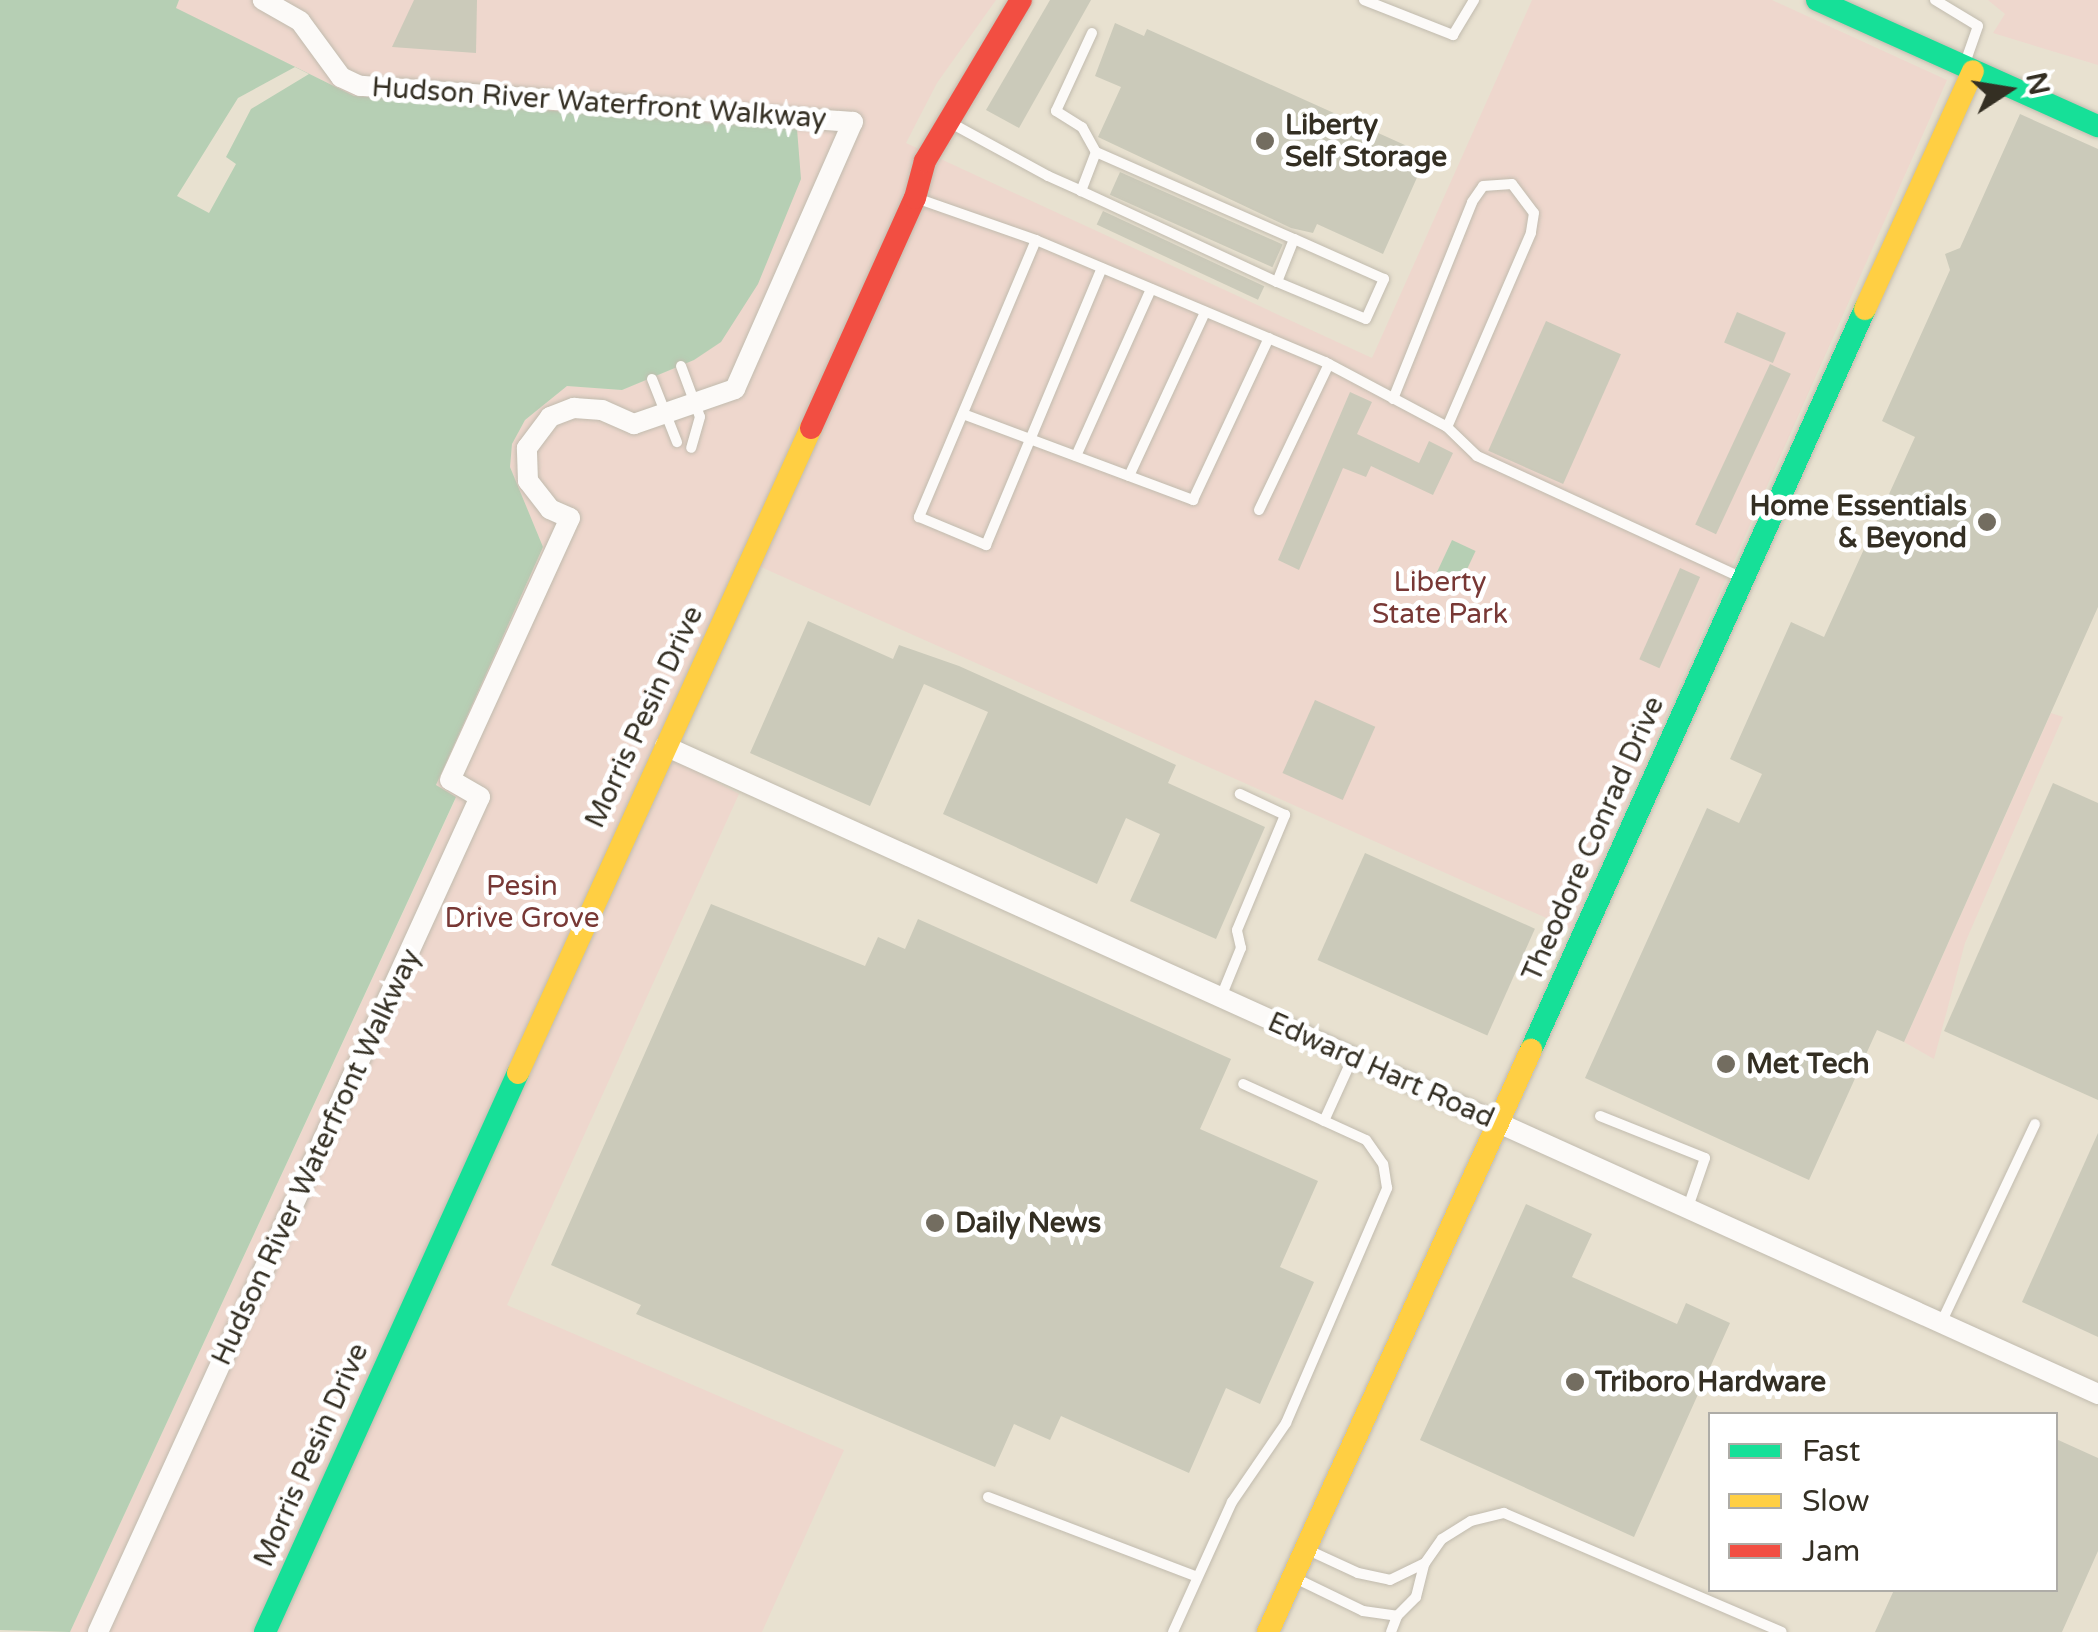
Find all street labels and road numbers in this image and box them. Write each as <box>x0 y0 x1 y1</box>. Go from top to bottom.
street label: Hudson River Waterfront Walkway <box>371 70 827 136</box>
street label: Morris Pesin Drive <box>578 601 710 833</box>
street label: Theodore Conrad Drive <box>1515 691 1671 987</box>
street label: Hudson River Waterfront Walkway <box>204 943 428 1371</box>
street label: Edward Hart Road <box>1263 1005 1499 1135</box>
street label: Morris Pesin Drive <box>247 1338 375 1572</box>

